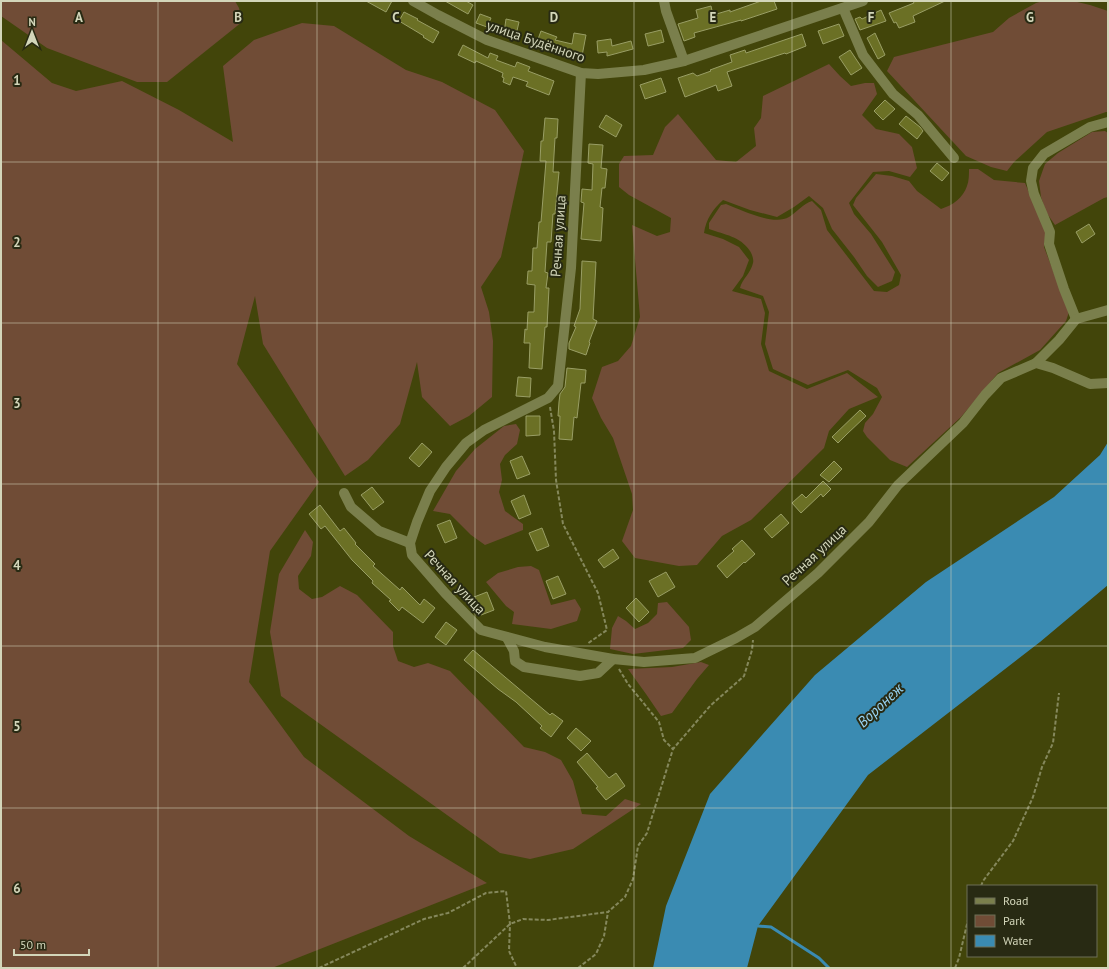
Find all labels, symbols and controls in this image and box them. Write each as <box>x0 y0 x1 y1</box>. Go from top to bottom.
text: A <box>75 9 83 26</box>
text: B <box>234 9 242 26</box>
text: C <box>392 9 400 26</box>
text: D <box>550 9 558 26</box>
text: E <box>710 9 717 26</box>
text: F <box>868 9 875 26</box>
text: G <box>1026 9 1034 26</box>
north arrow <box>12 12 52 52</box>
text: N <box>28 15 36 29</box>
street label: улица Будённого <box>484 16 588 66</box>
text: 1 <box>13 72 21 89</box>
street label: Речная улица <box>546 195 570 277</box>
text: 2 <box>13 234 21 251</box>
text: 3 <box>13 395 21 412</box>
street label: Речная улица <box>778 520 850 589</box>
street label: Речная улица <box>421 546 490 618</box>
text: 4 <box>13 557 21 574</box>
water label: Воронеж <box>853 679 907 731</box>
text: 5 <box>13 718 21 735</box>
text: 6 <box>13 880 21 897</box>
legend <box>967 885 1097 957</box>
text: Road <box>1003 893 1028 908</box>
text: Park <box>1003 913 1025 928</box>
scale bar <box>14 931 89 957</box>
text: Water <box>1003 933 1033 948</box>
text: 50 m <box>20 937 46 952</box>

